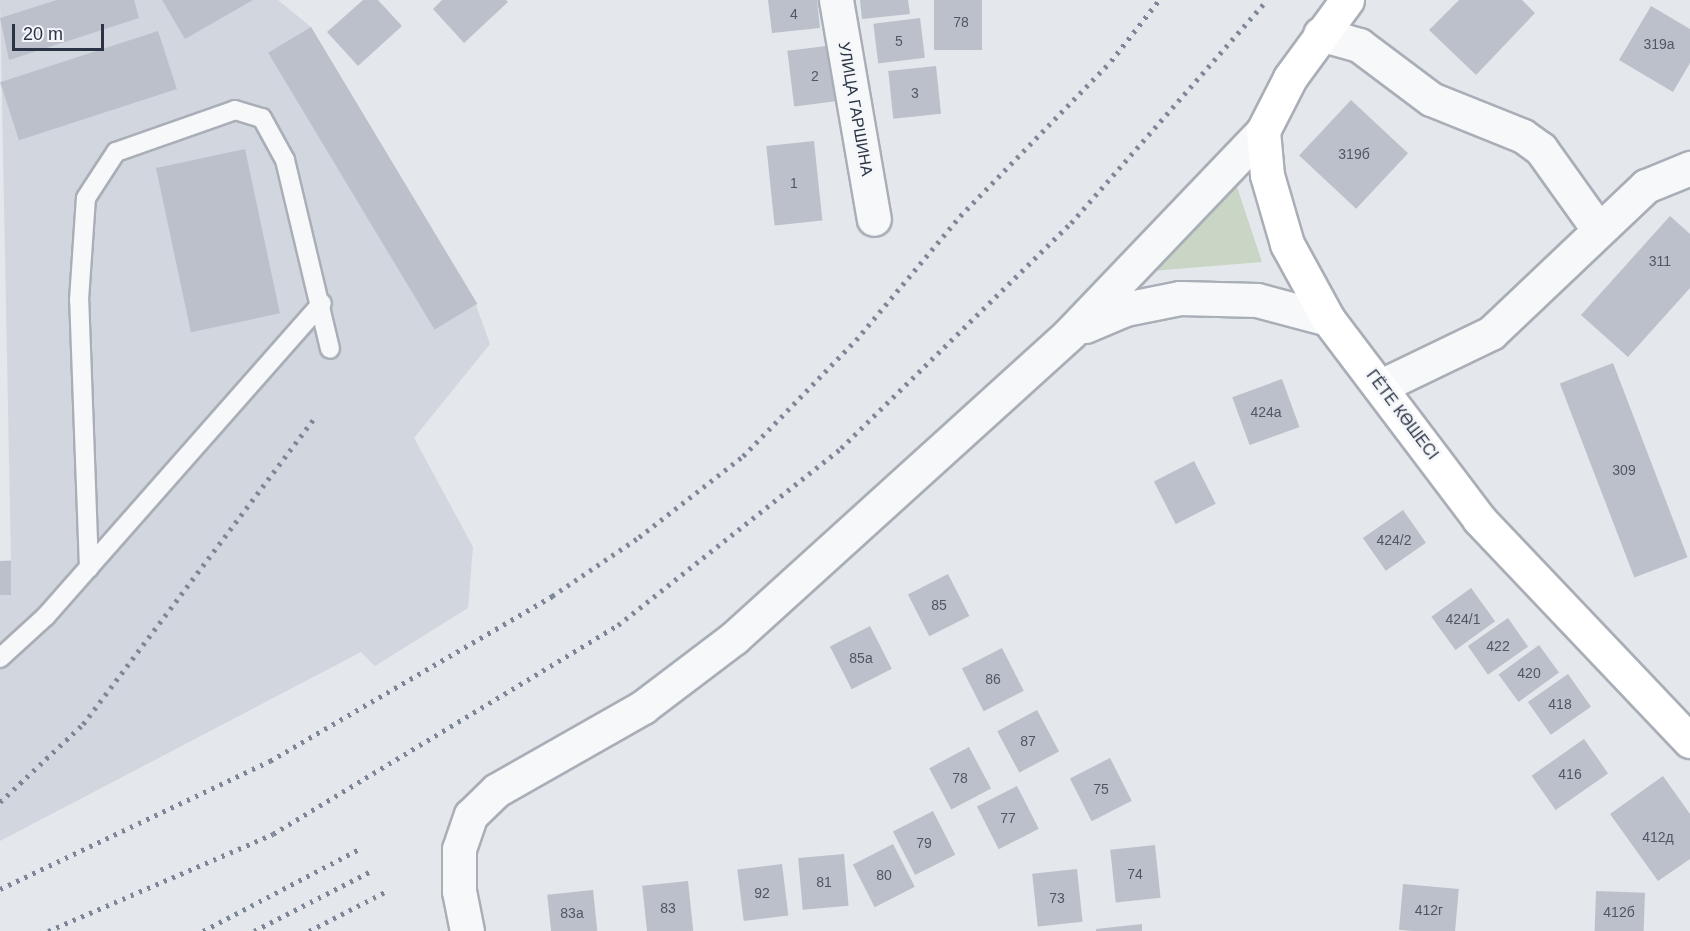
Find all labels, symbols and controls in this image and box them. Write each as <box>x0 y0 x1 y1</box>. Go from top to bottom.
house number: 4 <box>790 6 798 22</box>
scale bar <box>15 12 106 50</box>
house number: 78 <box>953 14 969 30</box>
text: 20 m <box>23 24 63 44</box>
house number: 5 <box>895 33 903 49</box>
house number: 319а <box>1643 36 1675 52</box>
street label: УЛИЦА ГАРШИНА <box>834 40 876 178</box>
house number: 2 <box>811 68 819 84</box>
house number: 3 <box>911 85 919 101</box>
house number: 319б <box>1338 146 1370 162</box>
house number: 1 <box>790 175 798 191</box>
house number: 311 <box>1649 253 1671 269</box>
street label: ГЁТЕ КӨШЕСІ <box>1362 366 1442 464</box>
house number: 424а <box>1250 404 1282 420</box>
house number: 309 <box>1612 462 1636 478</box>
house number: 424/2 <box>1376 532 1412 548</box>
house number: 85 <box>931 597 947 613</box>
house number: 424/1 <box>1445 611 1481 627</box>
house number: 422 <box>1486 638 1510 654</box>
house number: 85а <box>849 650 873 666</box>
house number: 420 <box>1517 665 1541 681</box>
house number: 86 <box>985 671 1001 687</box>
house number: 418 <box>1548 696 1572 712</box>
house number: 87 <box>1020 733 1036 749</box>
house number: 416 <box>1558 766 1582 782</box>
house number: 78 <box>952 770 968 786</box>
house number: 75 <box>1093 781 1109 797</box>
house number: 77 <box>1000 810 1016 826</box>
house number: 412д <box>1642 829 1674 845</box>
house number: 79 <box>916 835 932 851</box>
house number: 74 <box>1127 866 1143 882</box>
house number: 80 <box>876 867 892 883</box>
house number: 81 <box>816 874 832 890</box>
house number: 92 <box>754 885 770 901</box>
house number: 73 <box>1049 890 1065 906</box>
house number: 83 <box>660 900 676 916</box>
house number: 412г <box>1415 902 1443 918</box>
house number: 412б <box>1603 904 1635 920</box>
house number: 83а <box>560 905 584 921</box>

